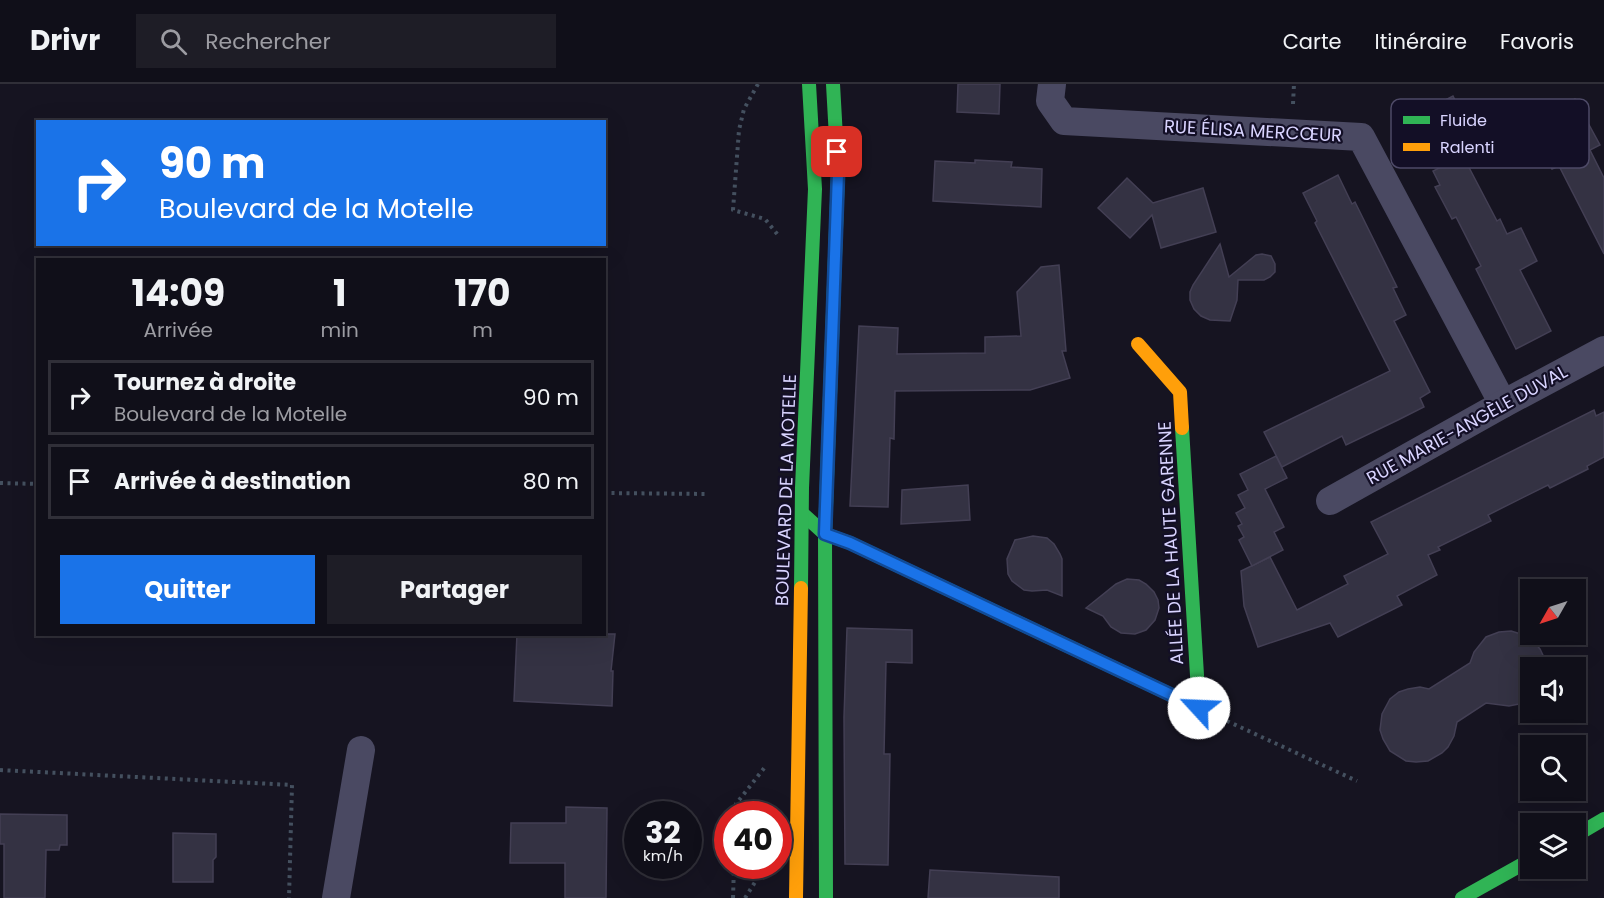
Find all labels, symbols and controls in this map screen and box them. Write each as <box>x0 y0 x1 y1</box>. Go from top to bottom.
search box <box>136 14 556 68</box>
text: Drivr <box>30 21 100 60</box>
icon: search <box>157 25 190 58</box>
text: Rechercher <box>205 26 331 57</box>
text: Carte <box>1283 27 1342 56</box>
text: Itinéraire <box>1375 27 1467 56</box>
text: Favoris <box>1500 27 1574 56</box>
legend <box>1391 99 1589 168</box>
text: Fluide <box>1440 109 1487 132</box>
street label: RUE ÉLISA MERCŒUR <box>1163 113 1343 148</box>
pin <box>811 126 862 177</box>
text: 90 m <box>159 134 266 193</box>
icon: arrive <box>820 135 853 168</box>
text: Ralenti <box>1440 136 1494 159</box>
icon: right <box>60 144 138 222</box>
text: Boulevard de la Motelle <box>159 190 474 227</box>
text: 14:09 <box>131 268 225 319</box>
text: 1 <box>333 268 347 319</box>
text: 170 <box>454 268 511 319</box>
text: Arrivée <box>144 316 213 344</box>
text: min <box>321 316 359 344</box>
text: m <box>472 316 493 344</box>
street label: RUE MARIE-ANGÈLE DUVAL <box>1362 359 1572 490</box>
text: Tournez à droite <box>114 367 296 398</box>
street label: BOULEVARD DE LA MOTELLE <box>769 374 802 606</box>
icon: right <box>63 381 96 414</box>
text: 90 m <box>523 382 579 413</box>
text: Boulevard de la Motelle <box>114 400 347 428</box>
street label: ALLÉE DE LA HAUTE GARENNE <box>1152 421 1189 665</box>
icon: arrive <box>63 465 96 498</box>
text: Arrivée à destination <box>114 466 351 497</box>
text: 80 m <box>523 466 579 497</box>
button: Quitter <box>60 555 315 624</box>
button: Partager <box>327 555 582 624</box>
north arrow <box>1520 579 1586 645</box>
map controls <box>1520 579 1586 879</box>
button: sound <box>1520 657 1586 723</box>
position arrow <box>1167 676 1231 740</box>
button: search <box>1520 735 1586 801</box>
speed limit sign: 40 <box>714 801 792 879</box>
text: 32 <box>645 811 681 854</box>
button: layers <box>1520 813 1586 879</box>
text: km/h <box>643 845 683 866</box>

